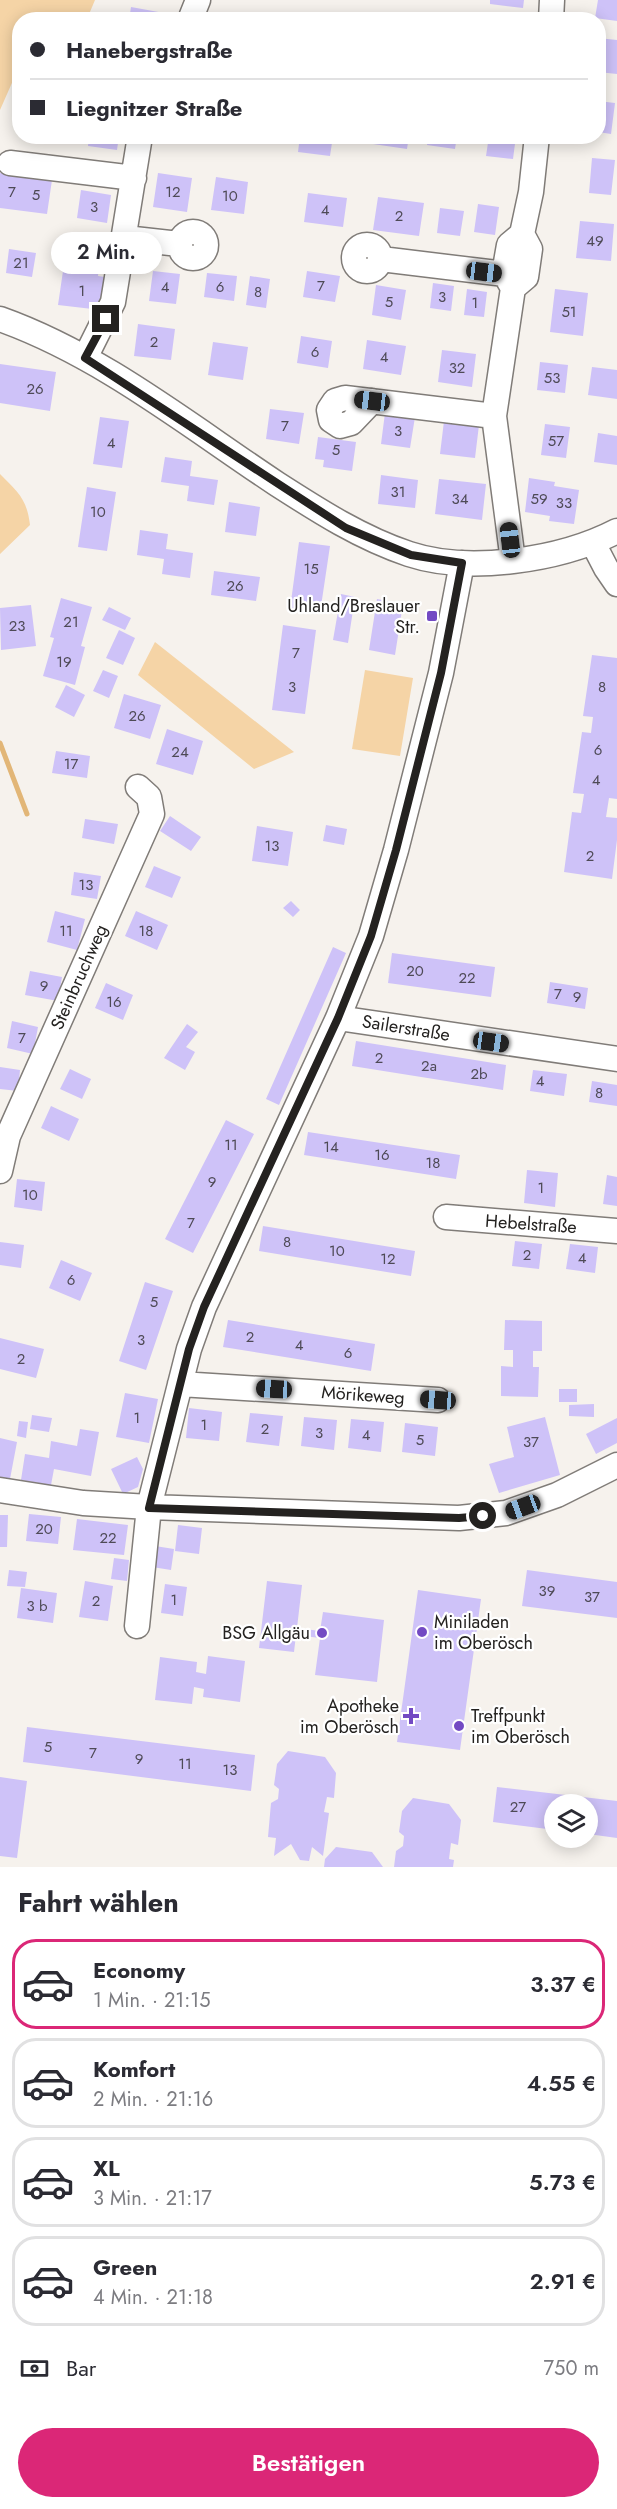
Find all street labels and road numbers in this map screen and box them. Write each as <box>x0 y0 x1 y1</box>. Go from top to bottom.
street label: Steinbruchweg <box>44 920 114 1034</box>
street label: Sailerstraße <box>360 1008 452 1048</box>
street label: Hebelstraße <box>484 1208 578 1240</box>
street label: Mörikeweg <box>320 1379 406 1411</box>

